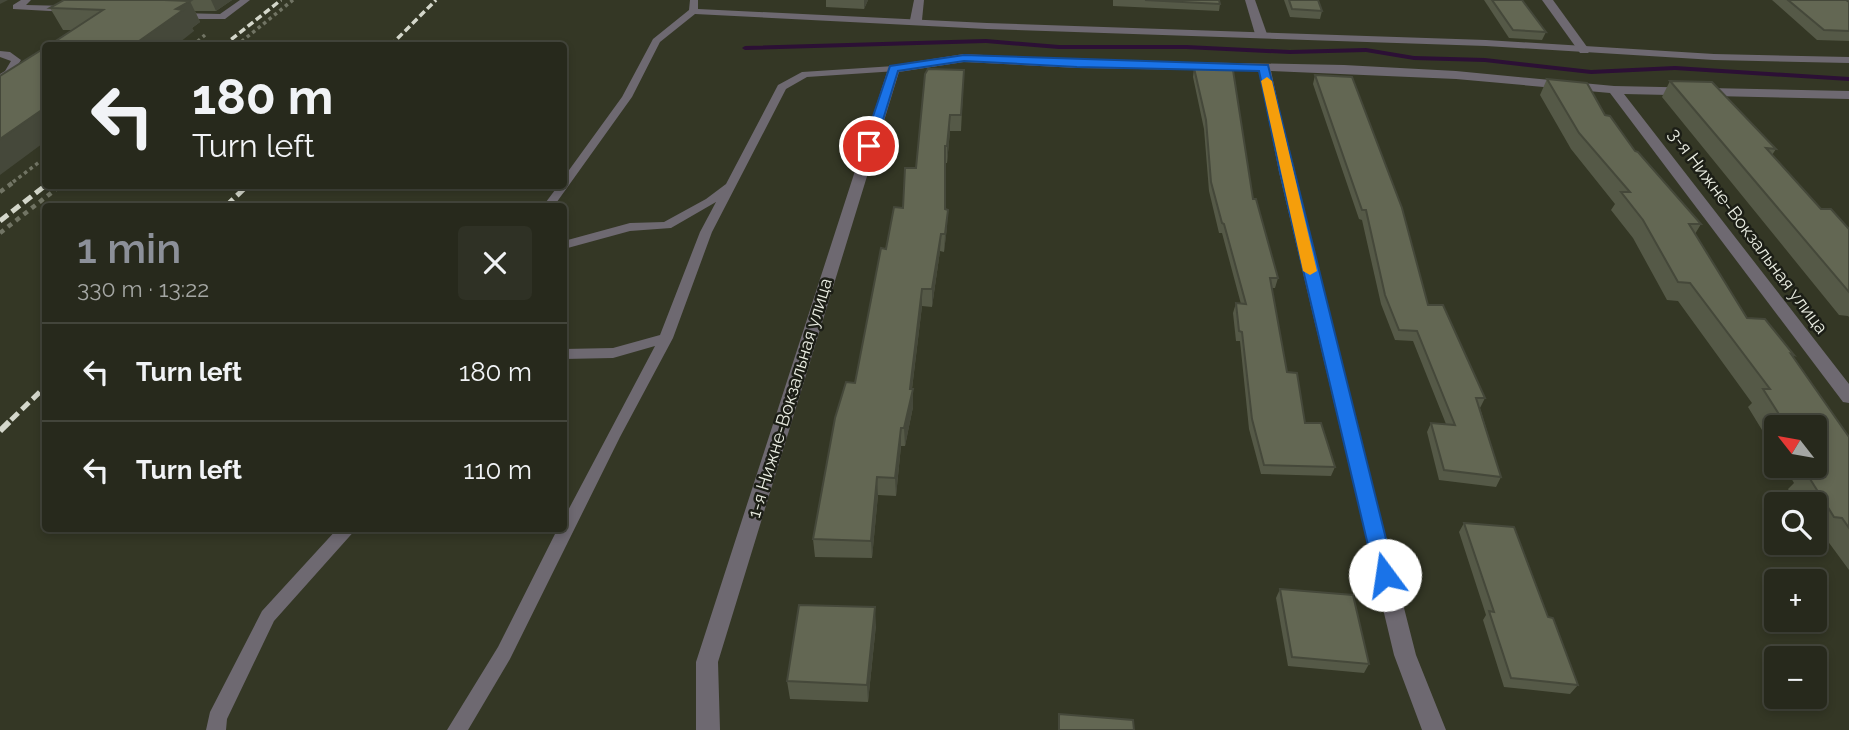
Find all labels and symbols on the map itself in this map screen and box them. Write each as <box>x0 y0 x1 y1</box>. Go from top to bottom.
pin <box>839 116 899 176</box>
street label: 3-я Нижне-Вокзальная улица <box>1664 124 1833 338</box>
street label: 1-я Нижне-Вокзальная улица <box>743 275 836 520</box>
north arrow <box>1764 415 1827 478</box>
position arrow <box>1348 538 1422 612</box>

